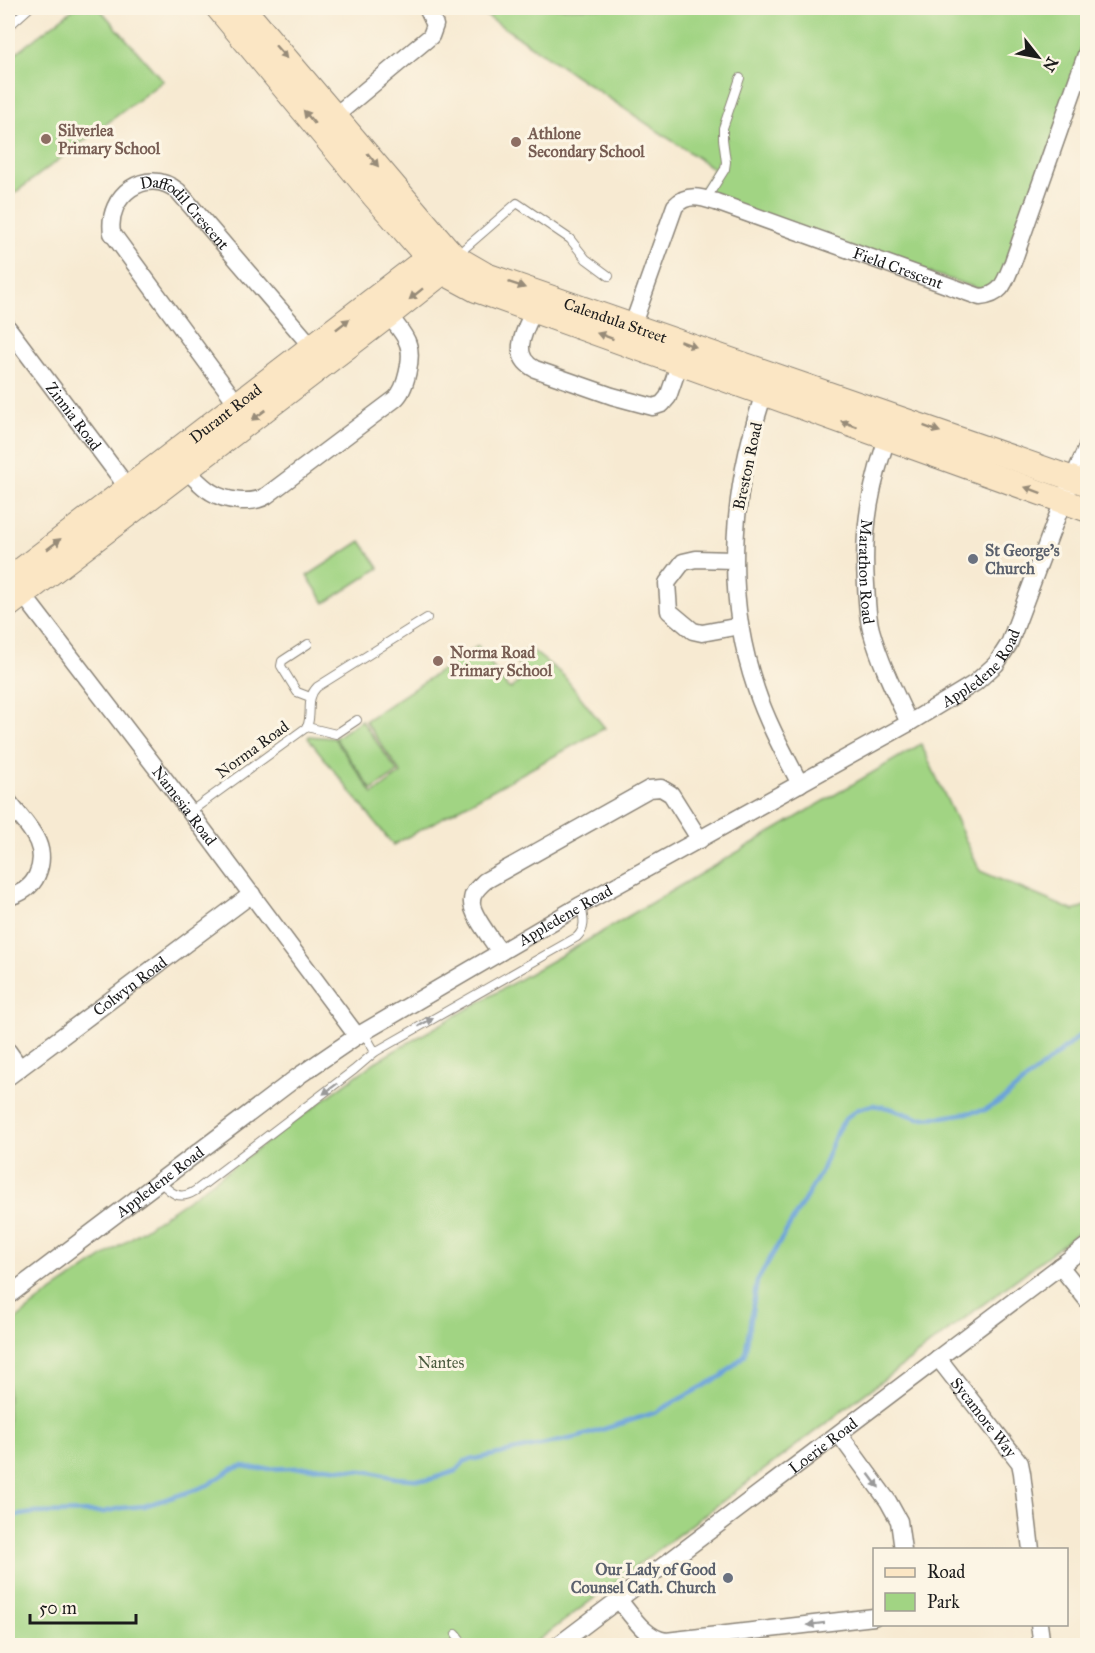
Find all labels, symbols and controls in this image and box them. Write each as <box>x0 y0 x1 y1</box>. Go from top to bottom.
north arrow <box>1008 27 1068 87</box>
one-way arrow <box>275 44 288 60</box>
text: N <box>1039 54 1062 76</box>
one-way arrow <box>303 110 316 125</box>
place label: Silverlea Primary School <box>58 121 161 159</box>
place label: Athlone Secondary School <box>527 124 645 162</box>
marker: Silverlea Primary School <box>39 132 53 146</box>
marker: Athlone Secondary School <box>509 135 523 149</box>
one-way arrow <box>366 152 379 168</box>
street label: Daffodil Crescent <box>139 172 233 254</box>
street label: Field Crescent <box>850 243 946 293</box>
one-way arrow <box>508 281 526 290</box>
one-way arrow <box>408 287 424 300</box>
street label: Calendula Street <box>561 294 670 347</box>
one-way arrow <box>335 318 350 330</box>
one-way arrow <box>596 331 614 341</box>
one-way arrow <box>679 339 697 349</box>
street label: Zinnia Road <box>42 378 105 454</box>
street label: Durant Road <box>186 380 265 447</box>
one-way arrow <box>251 408 266 420</box>
one-way arrow <box>840 419 858 428</box>
street label: Breston Road <box>729 421 766 512</box>
one-way arrow <box>923 424 941 434</box>
one-way arrow <box>1023 485 1041 495</box>
street label: Marathon Road <box>855 518 878 626</box>
one-way arrow <box>46 537 62 550</box>
place label: St George's Church <box>985 541 1060 578</box>
marker: St George's Church <box>966 552 980 566</box>
street label: Appledene Road <box>937 626 1024 712</box>
place label: Norma Road Primary School <box>450 643 553 681</box>
marker: Norma Road Primary School <box>431 654 445 668</box>
street label: Norma Road <box>212 717 292 782</box>
street label: Namesia Road <box>148 762 220 849</box>
street label: Appledene Road <box>514 881 615 950</box>
street label: Colwyn Road <box>89 952 171 1020</box>
one-way arrow <box>418 1017 435 1027</box>
one-way arrow <box>322 1082 338 1095</box>
street label: Appledene Road <box>111 1142 208 1222</box>
park label: Nantes <box>418 1353 465 1372</box>
street label: Sycamore Way <box>947 1374 1021 1462</box>
street label: Loerie Road <box>785 1414 861 1478</box>
one-way arrow <box>867 1473 880 1489</box>
legend <box>873 1548 1068 1626</box>
place label: Our Lady of Good Counsel Cath. Church <box>571 1560 717 1597</box>
text: Road <box>927 1561 965 1583</box>
marker: Our Lady of Good Counsel Cath. Church <box>721 1571 735 1585</box>
scale bar <box>30 1587 136 1625</box>
text: Park <box>927 1591 960 1613</box>
text: 50 m <box>39 1597 77 1619</box>
one-way arrow <box>807 1619 826 1629</box>

